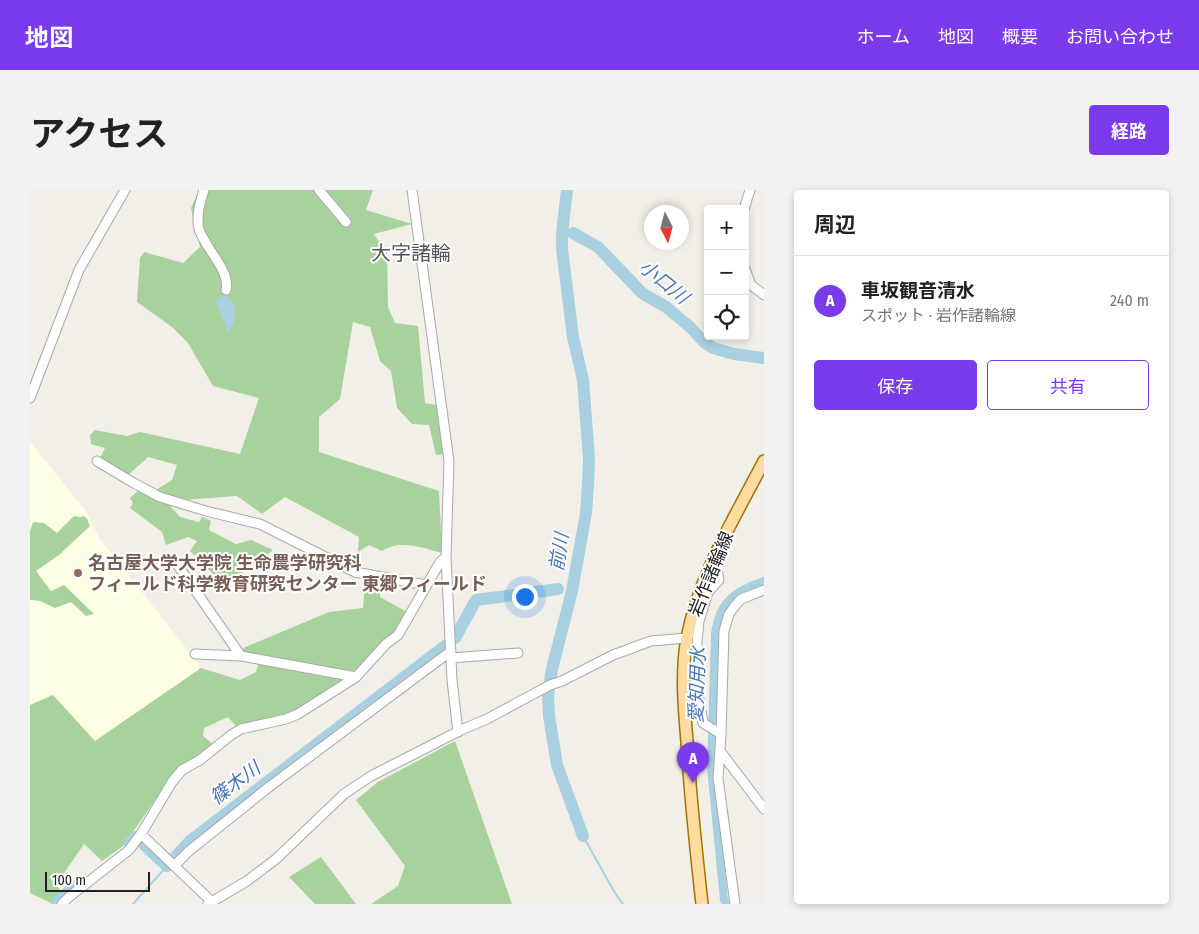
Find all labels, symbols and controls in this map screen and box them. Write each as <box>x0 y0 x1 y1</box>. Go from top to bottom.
text: 地図 <box>25 24 73 52</box>
text: ホーム <box>857 26 910 48</box>
text: 地図 <box>938 26 974 48</box>
text: 概要 <box>1002 26 1038 48</box>
text: お問い合わせ <box>1066 26 1174 48</box>
button: 経路 <box>1089 105 1169 155</box>
text: アクセス <box>30 113 168 155</box>
north arrow <box>644 205 689 250</box>
map controls <box>704 205 749 340</box>
button: + <box>704 205 749 250</box>
text: 周辺 <box>814 212 856 238</box>
district label: 大字諸輪 <box>371 241 451 265</box>
button: − <box>704 250 749 295</box>
water label: 小口川 <box>635 255 695 310</box>
text: 車坂観音清水 <box>861 279 975 302</box>
text: A <box>826 291 834 310</box>
text: 240 m <box>1110 291 1149 310</box>
button: locate <box>704 295 749 340</box>
text: スポット · 岩作諸輪線 <box>861 306 1016 325</box>
button: 保存 <box>814 360 977 410</box>
button: 共有 <box>987 360 1149 410</box>
street label: 岩作諸輪線 <box>684 528 738 620</box>
water label: 前川 <box>545 529 574 573</box>
place label: 名古屋大学大学院 生命農学研究科 フィールド科学教育研究センター 東郷フィールド <box>88 552 487 595</box>
marker: 名古屋大学大学院 生命農学研究科 フィールド科学教育研究センター 東郷フィールド <box>72 567 84 579</box>
your location <box>512 584 538 610</box>
water label: 愛知用水 <box>684 645 710 723</box>
pin: A <box>677 742 709 783</box>
water label: 篠木川 <box>205 755 266 809</box>
scale bar <box>45 869 150 892</box>
text: 100 m <box>52 872 86 889</box>

